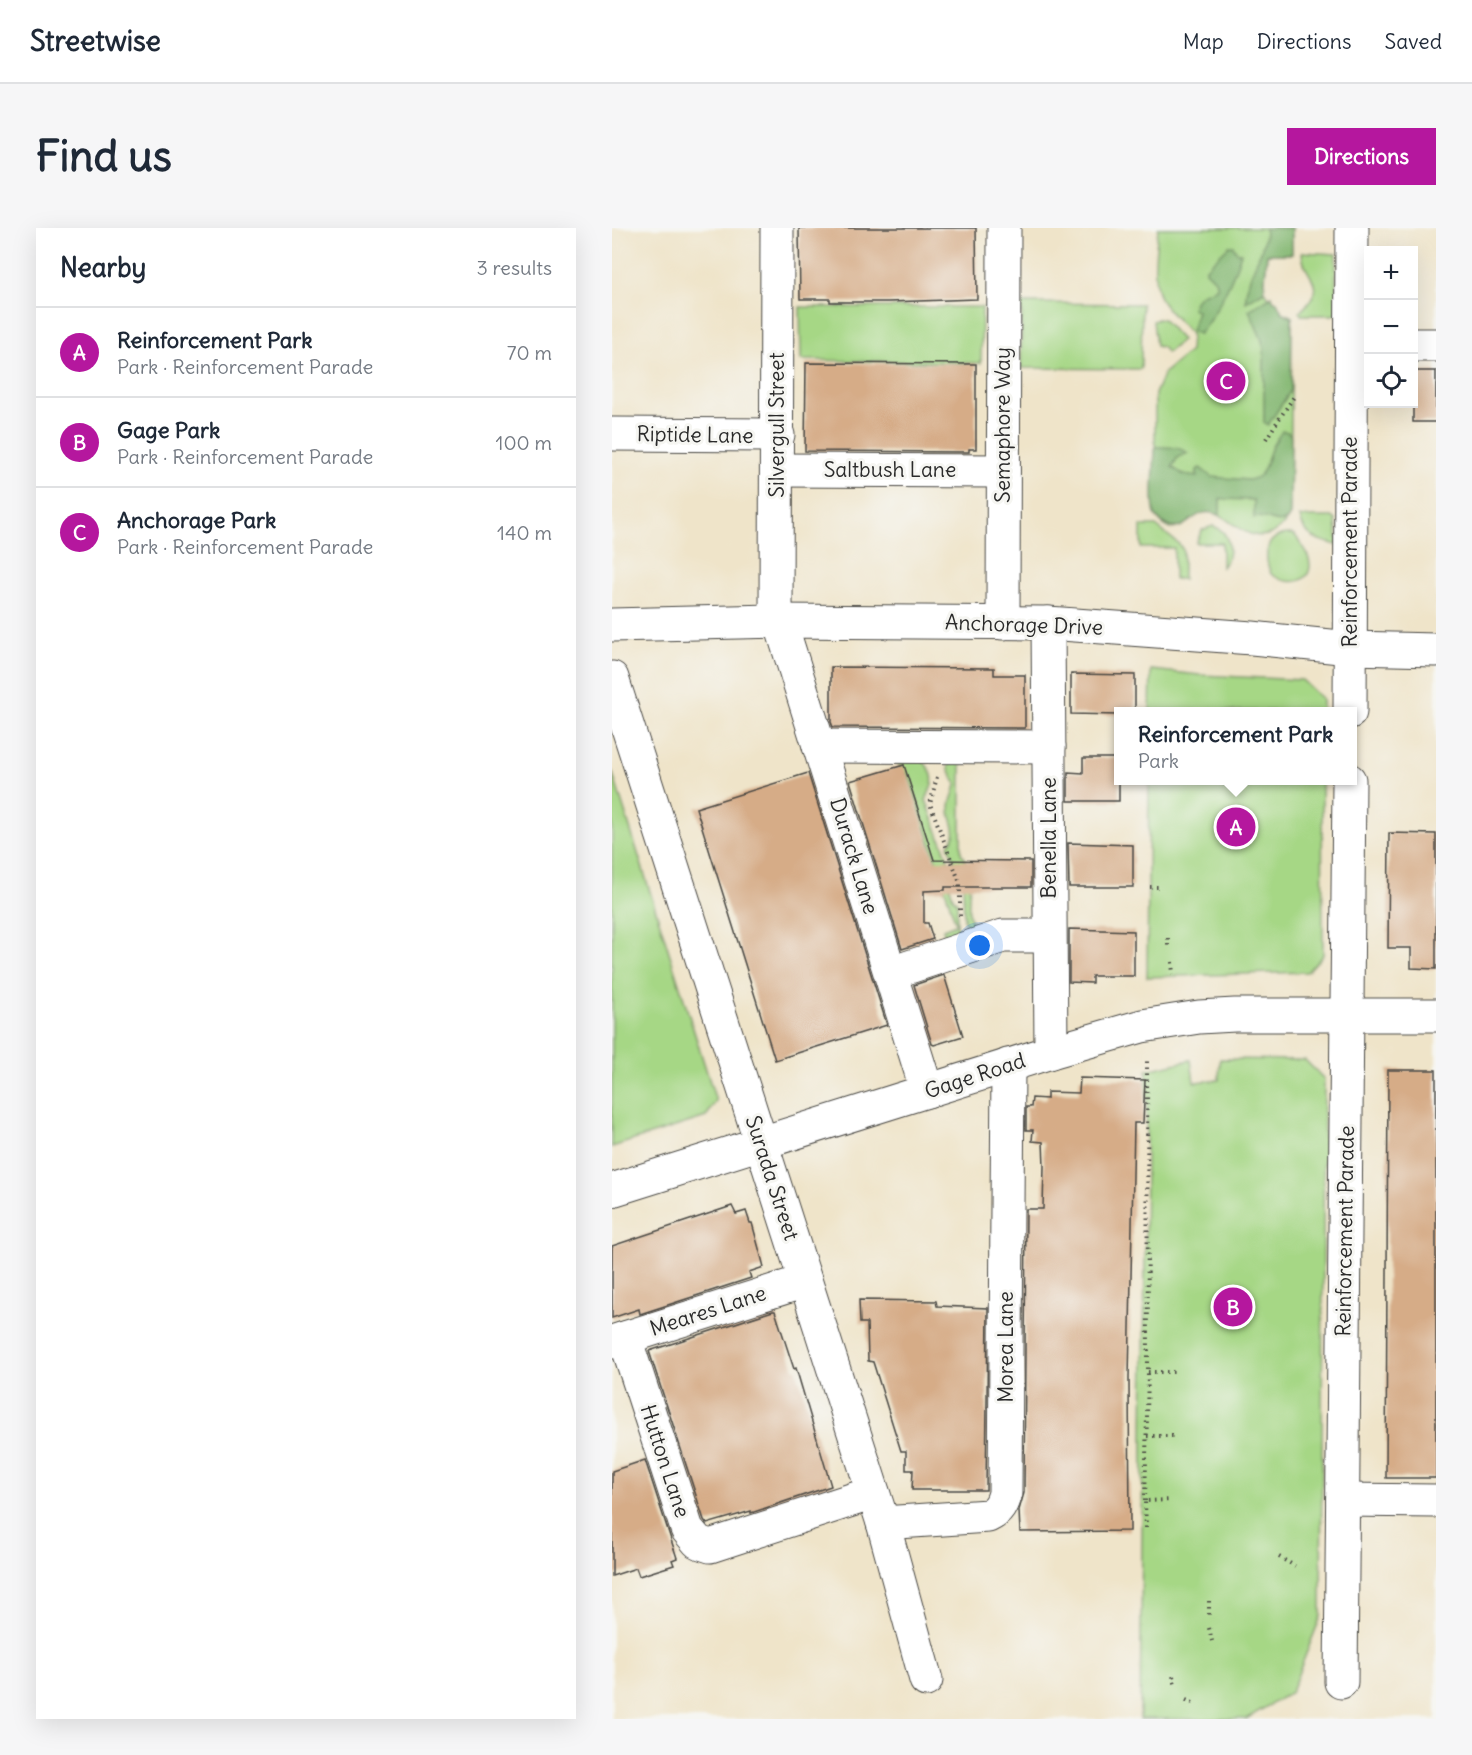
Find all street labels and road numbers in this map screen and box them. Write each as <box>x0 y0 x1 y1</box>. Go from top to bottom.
street label: Semaphore Way <box>989 347 1016 503</box>
street label: Silvergull Street <box>763 352 790 498</box>
street label: Riptide Lane <box>636 420 754 449</box>
street label: Reinforcement Parade <box>1336 436 1363 648</box>
street label: Saltbush Lane <box>824 456 956 483</box>
street label: Anchorage Drive <box>944 608 1104 641</box>
street label: Benella Lane <box>1035 777 1062 899</box>
street label: Durack Lane <box>824 794 885 917</box>
street label: Gage Road <box>921 1047 1029 1104</box>
street label: Surada Street <box>740 1112 805 1244</box>
street label: Reinforcement Parade <box>1329 1125 1360 1337</box>
street label: Meares Lane <box>646 1279 769 1342</box>
street label: Morea Lane <box>992 1291 1019 1403</box>
street label: Hutton Lane <box>635 1401 696 1521</box>

